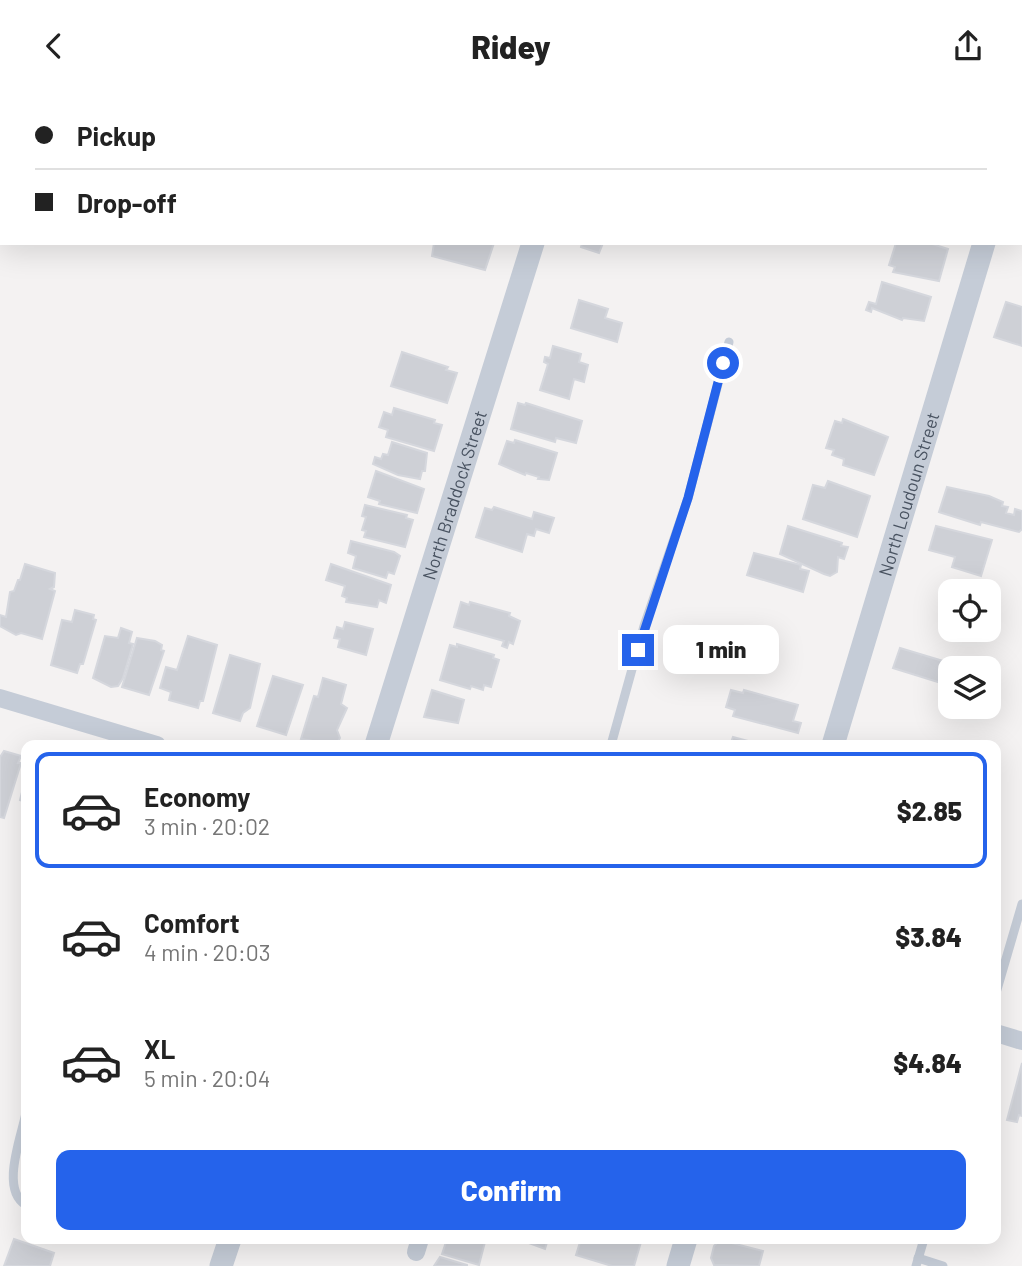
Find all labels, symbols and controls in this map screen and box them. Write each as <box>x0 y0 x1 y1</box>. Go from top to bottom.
icon: back <box>35 27 73 65</box>
text: Ridey <box>471 27 551 65</box>
icon: share <box>949 27 987 65</box>
text: Pickup <box>77 120 156 151</box>
text: Drop-off <box>77 187 177 218</box>
route start <box>707 347 739 379</box>
street label: North Braddock Street <box>417 407 491 582</box>
street label: North Loudoun Street <box>873 409 944 579</box>
map controls <box>938 579 1001 719</box>
button: locate <box>938 579 1001 642</box>
callout: 1 min <box>662 625 778 675</box>
route end <box>622 634 654 666</box>
text: 1 min <box>696 635 746 663</box>
button: layers <box>938 656 1001 719</box>
icon: car <box>60 779 123 842</box>
text: Economy <box>144 781 250 812</box>
text: $2.85 <box>897 795 962 826</box>
text: 3 min · 20:02 <box>144 812 270 840</box>
icon: car <box>60 905 123 968</box>
text: Comfort <box>144 907 240 938</box>
text: $3.84 <box>895 921 962 952</box>
text: 4 min · 20:03 <box>144 938 271 966</box>
icon: car <box>60 1031 123 1094</box>
text: XL <box>144 1033 175 1064</box>
text: $4.84 <box>893 1047 962 1078</box>
text: 5 min · 20:04 <box>144 1064 271 1092</box>
button: Confirm <box>56 1150 966 1230</box>

